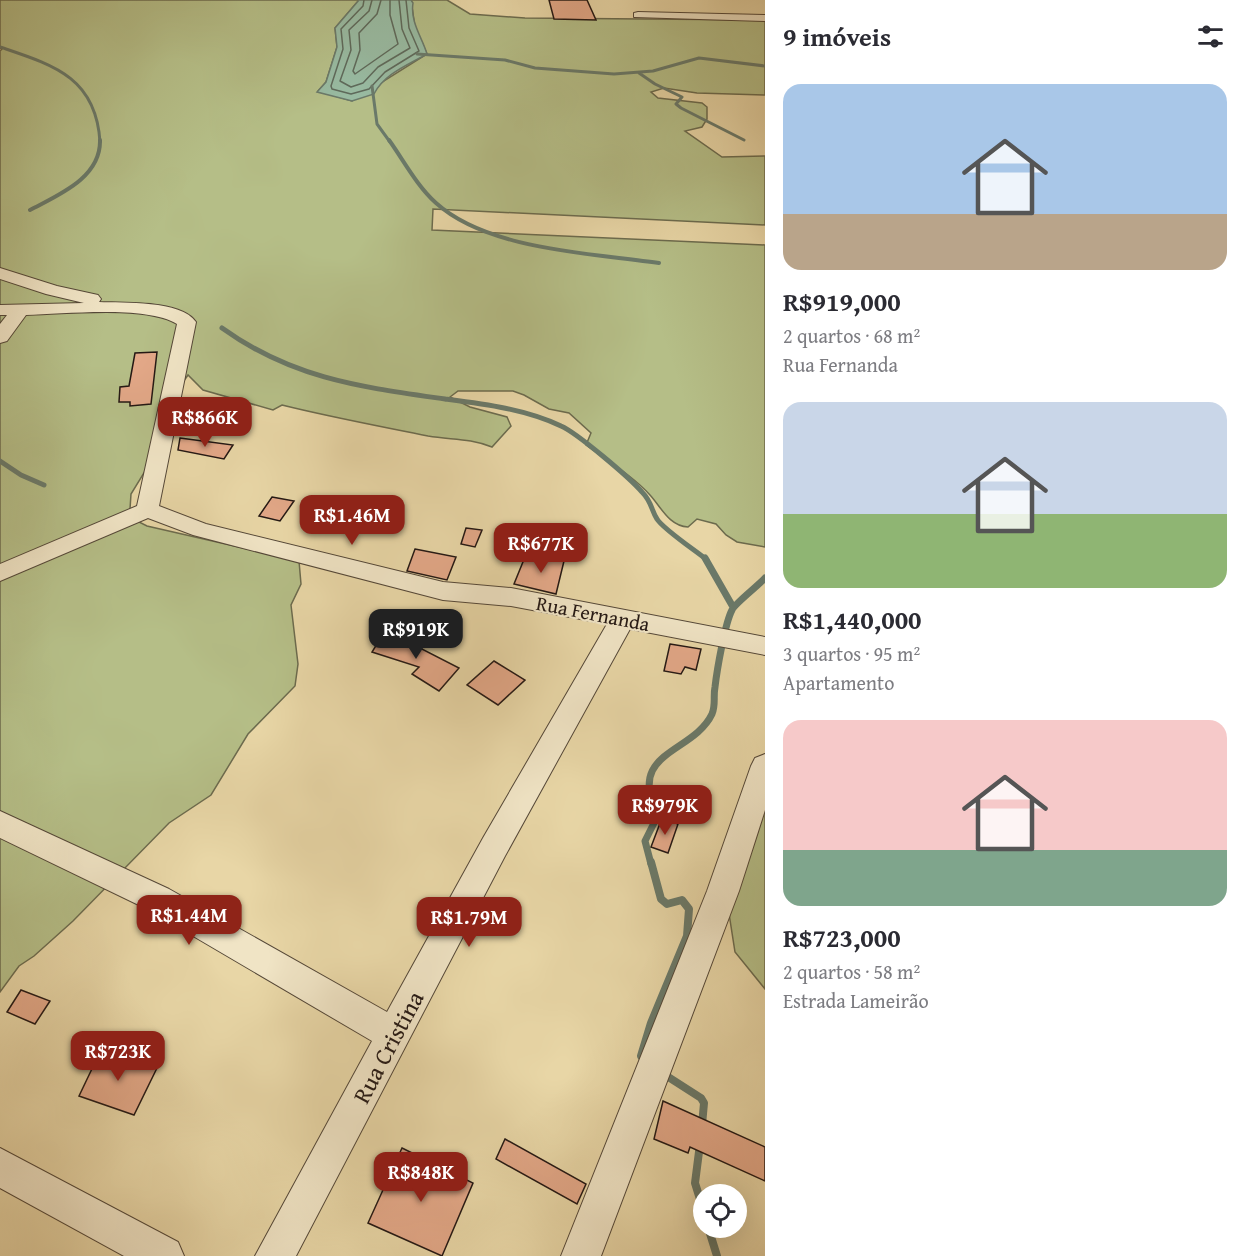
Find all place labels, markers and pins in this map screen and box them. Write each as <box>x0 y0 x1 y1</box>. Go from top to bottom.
pin: R$866K <box>156 397 254 448</box>
pin: R$1.46M <box>297 495 407 546</box>
pin: R$677K <box>492 523 590 574</box>
pin: R$919K <box>367 609 465 660</box>
pin: R$979K <box>616 785 714 836</box>
pin: R$1.44M <box>134 895 244 946</box>
pin: R$1.79M <box>414 897 524 948</box>
pin: R$723K <box>69 1031 167 1082</box>
pin: R$848K <box>372 1152 470 1203</box>

